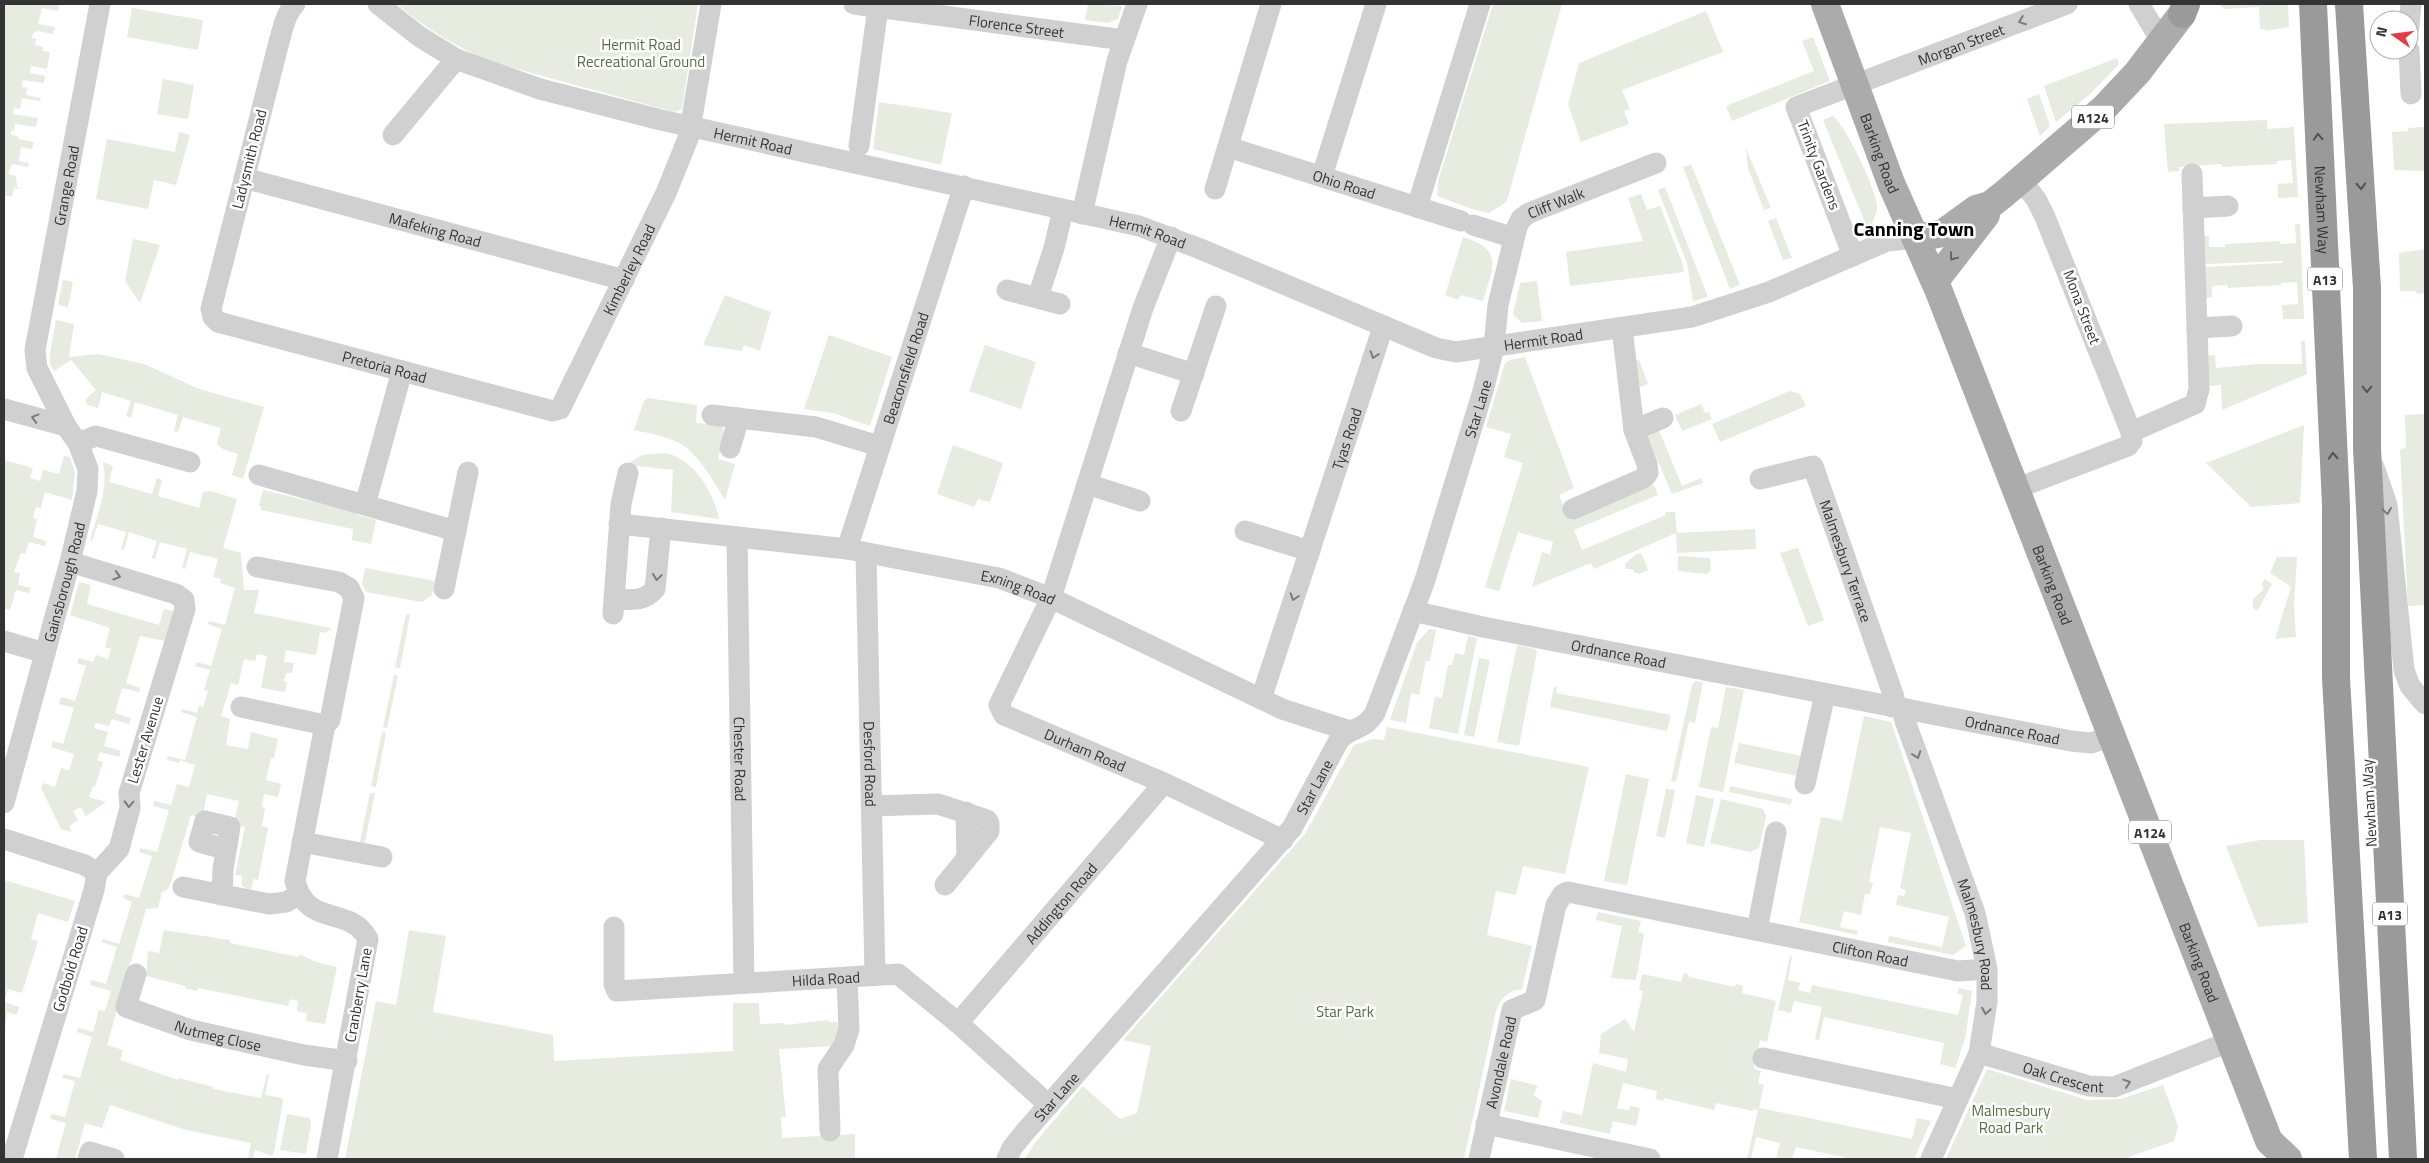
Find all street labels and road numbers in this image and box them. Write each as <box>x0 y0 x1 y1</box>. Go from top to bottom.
street label: Florence Street <box>967 8 1066 44</box>
street label: Morgan Street <box>1914 17 2008 71</box>
road number: A124 <box>2072 105 2114 128</box>
street label: Ladysmith Road <box>226 107 272 211</box>
street label: Barking Road <box>1855 110 1906 197</box>
street label: Trinity Gardens <box>1791 117 1847 213</box>
street label: Hermit Road <box>712 121 794 160</box>
street label: Grange Road <box>47 143 85 227</box>
street label: Ohio Road <box>1310 163 1379 205</box>
street label: Newham Way <box>2309 165 2336 254</box>
street label: Cliff Walk <box>1524 181 1588 224</box>
street label: Mafeking Road <box>387 206 484 253</box>
street label: Hermit Road <box>1107 208 1189 254</box>
street label: Kimberley Road <box>596 220 661 319</box>
street label: Mona Street <box>2057 266 2107 348</box>
road number: A13 <box>2308 268 2342 290</box>
street label: Beaconsfield Road <box>876 309 934 427</box>
street label: Hermit Road <box>1502 322 1584 356</box>
street label: Pretoria Road <box>340 344 429 389</box>
street label: Star Lane <box>1458 377 1497 441</box>
street label: Tyas Road <box>1325 405 1367 473</box>
street label: Malmesbury Terrace <box>1814 496 1878 625</box>
street label: Gainsborough Road <box>37 520 91 645</box>
street label: Barking Road <box>2027 541 2079 628</box>
street label: Exning Road <box>979 563 1060 610</box>
street label: Ordnance Road <box>1569 633 1668 674</box>
street label: Lester Avenue <box>121 694 169 786</box>
street label: Ordnance Road <box>1963 709 2062 750</box>
street label: Chester Road <box>728 716 753 801</box>
street label: Desford Road <box>858 721 883 807</box>
street label: Durham Road <box>1041 722 1130 777</box>
street label: Star Lane <box>1290 755 1338 819</box>
street label: Newham Way <box>2355 758 2383 848</box>
road number: A124 <box>2129 820 2171 844</box>
street label: Addington Road <box>1019 857 1102 949</box>
street label: Malmesbury Road <box>1952 875 1999 990</box>
road number: A13 <box>2372 902 2408 926</box>
street label: Barking Road <box>2174 919 2225 1006</box>
street label: Godbold Road <box>46 924 94 1014</box>
street label: Clifton Road <box>1830 934 1910 972</box>
street label: Cranberry Lane <box>338 946 378 1044</box>
street label: Hilda Road <box>791 965 861 992</box>
street label: Nutmeg Close <box>171 1014 264 1057</box>
street label: Avondale Road <box>1479 1014 1522 1111</box>
street label: Oak Crescent <box>2020 1055 2105 1098</box>
street label: Star Lane <box>1028 1066 1084 1126</box>

